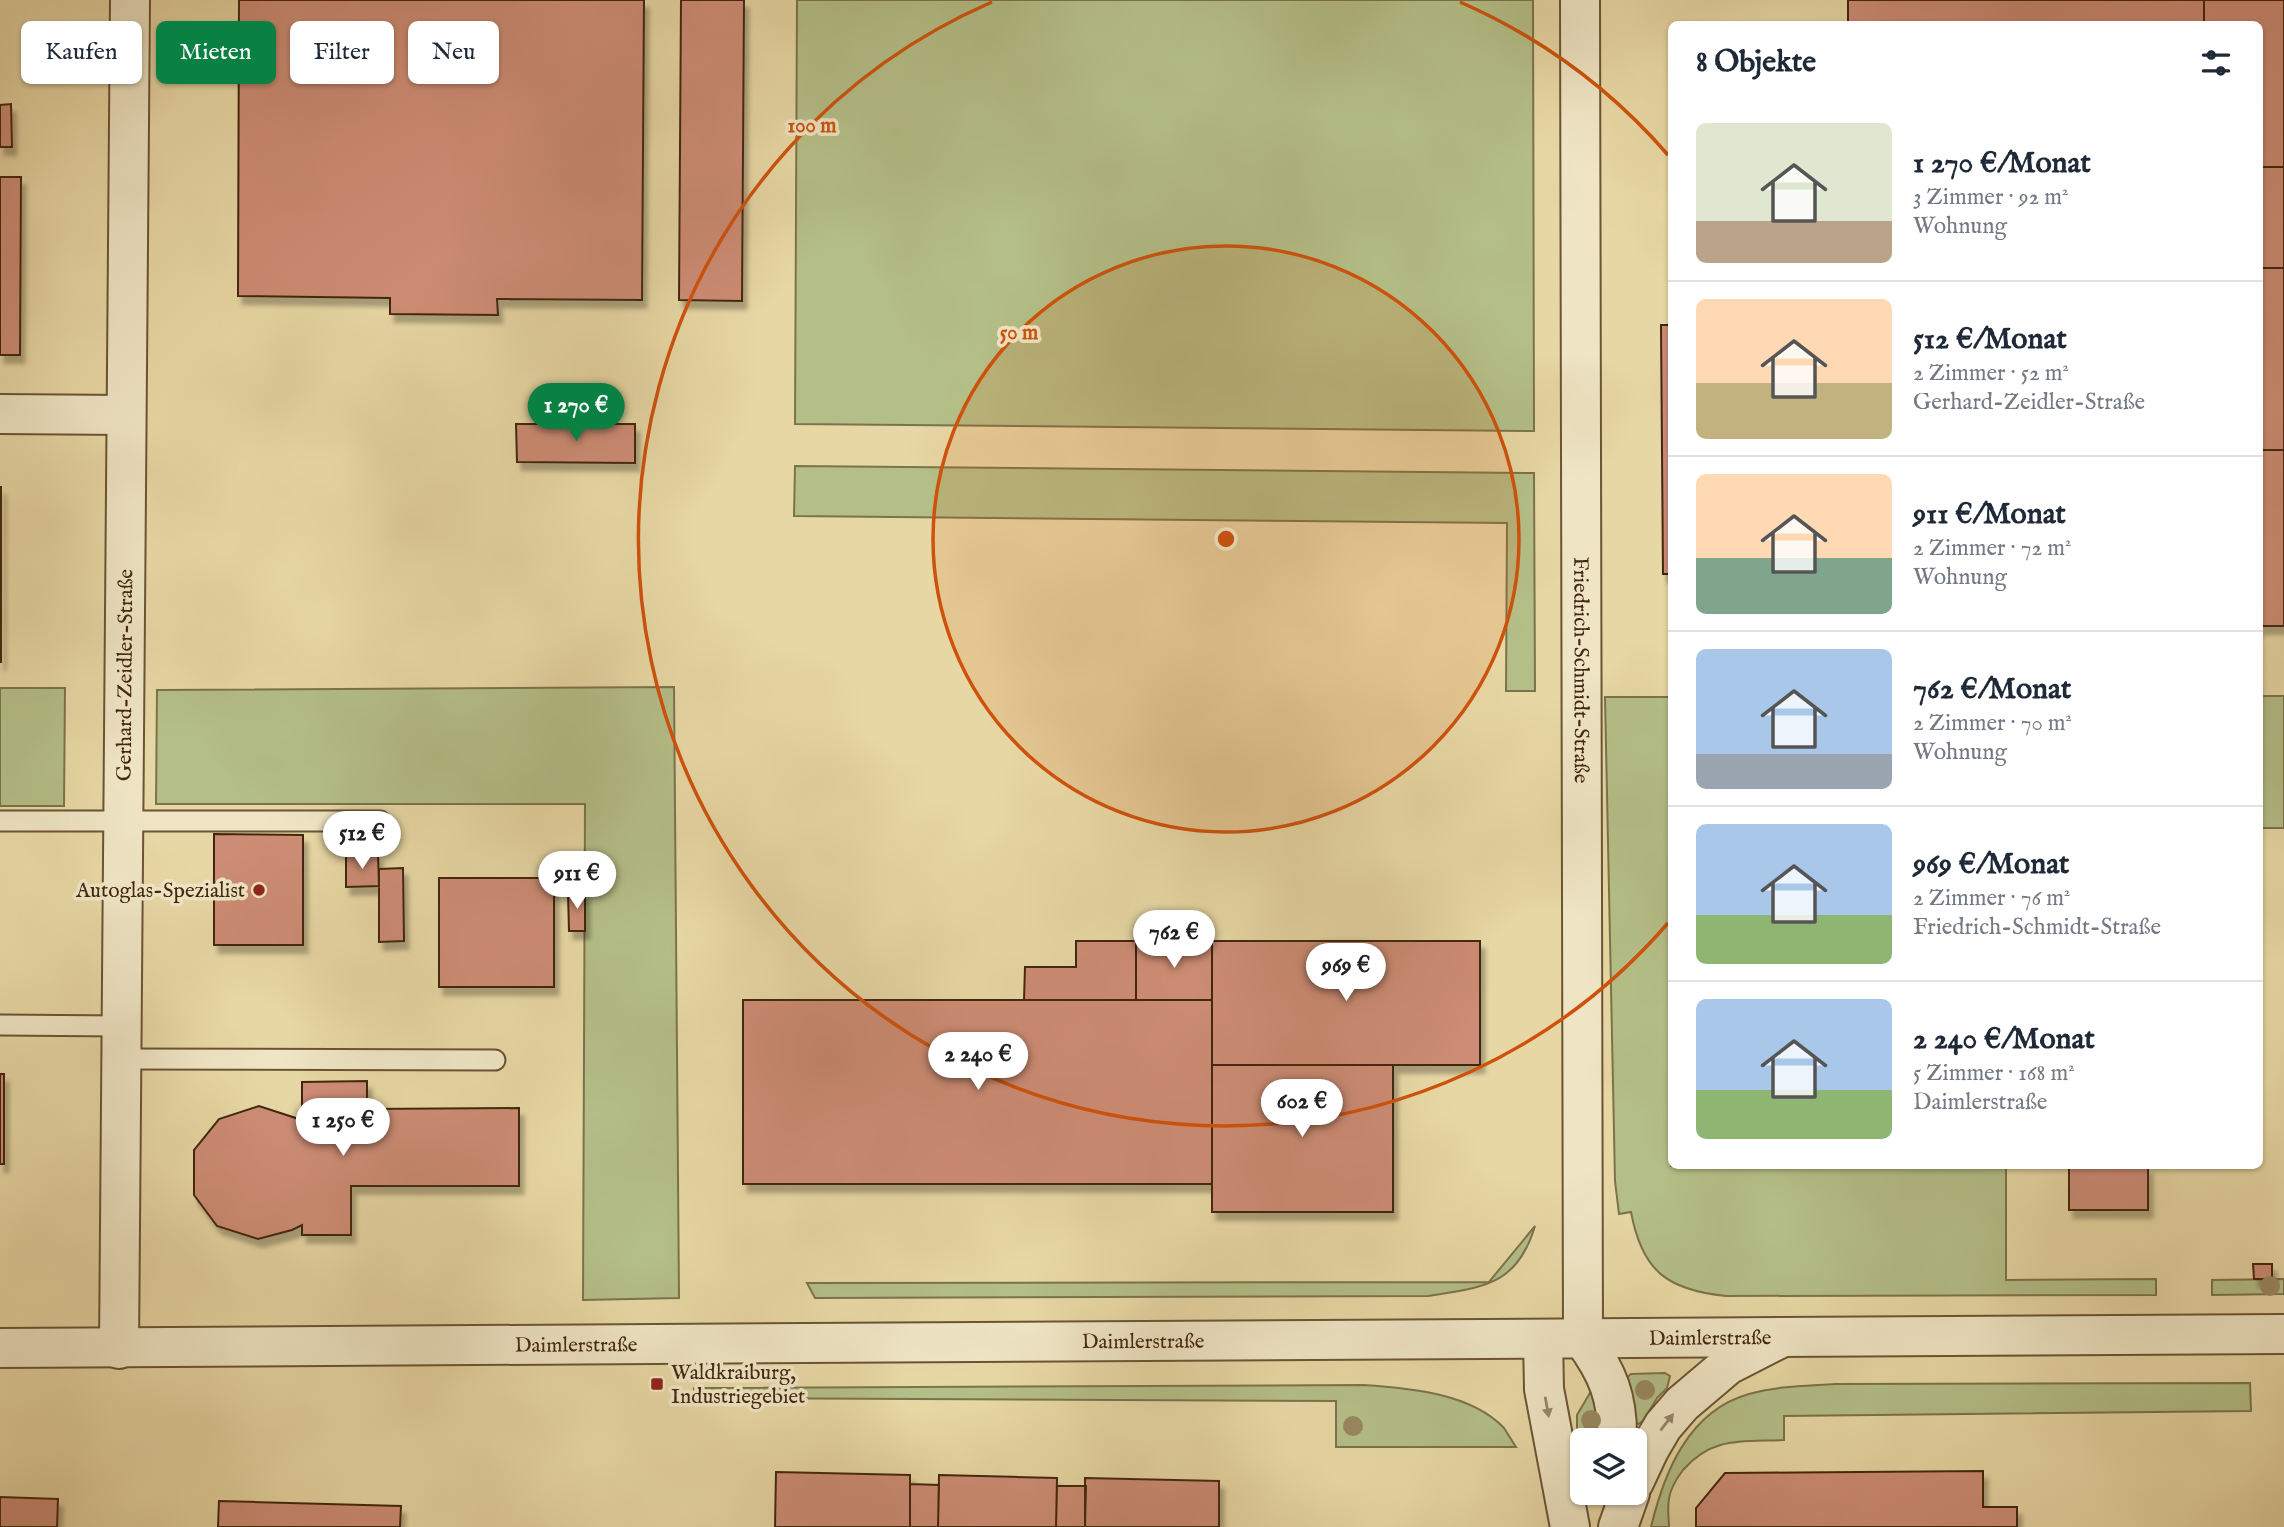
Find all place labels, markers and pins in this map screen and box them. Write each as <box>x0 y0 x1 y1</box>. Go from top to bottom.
pin: 1 270 € <box>511 384 641 443</box>
centre of rings <box>1214 527 1238 551</box>
pin: 512 € <box>313 812 411 871</box>
pin: 911 € <box>528 852 626 911</box>
place label: Autoglas-Spezialist <box>75 878 245 905</box>
marker: Autoglas-Spezialist <box>251 882 267 898</box>
pin: 762 € <box>1125 911 1223 970</box>
pin: 969 € <box>1297 944 1395 1003</box>
pin: 2 240 € <box>913 1032 1043 1092</box>
pin: 602 € <box>1253 1080 1351 1139</box>
pin: 1 250 € <box>278 1098 408 1158</box>
place label: Waldkraiburg, Industriegebiet <box>671 1360 805 1411</box>
marker: Waldkraiburg, Industriegebiet <box>649 1376 665 1392</box>

